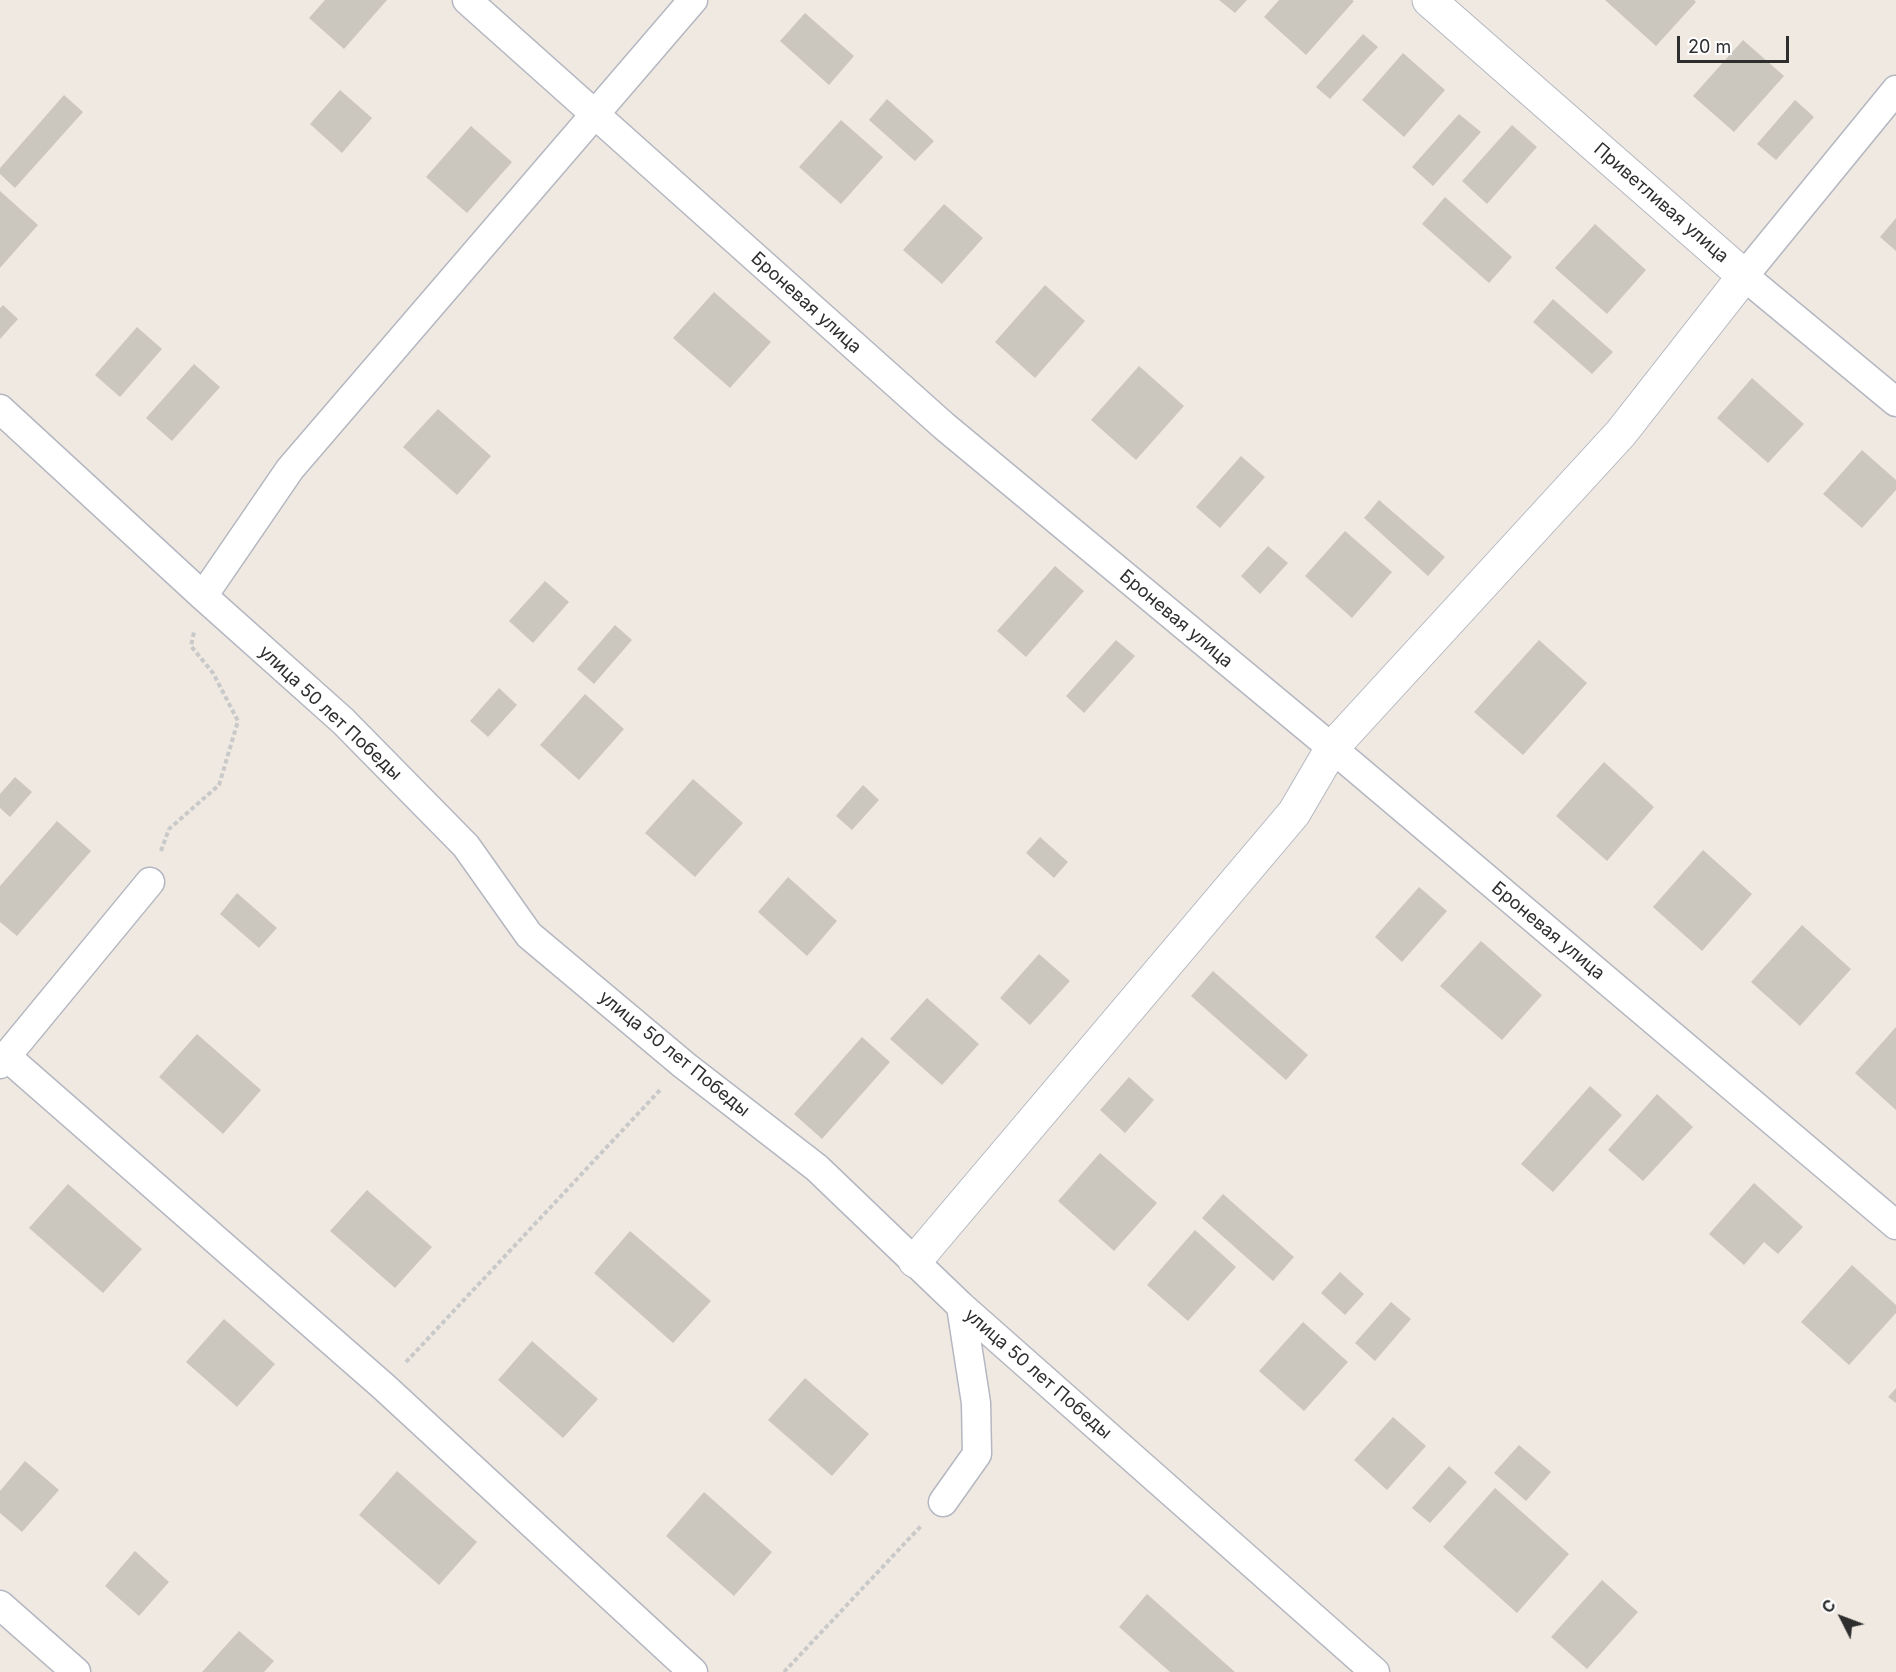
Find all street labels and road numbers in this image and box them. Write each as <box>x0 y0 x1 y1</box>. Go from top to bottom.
street label: Приветливая улица <box>1589 139 1733 267</box>
street label: Броневая улица <box>746 248 866 358</box>
street label: Броневая улица <box>1115 565 1237 673</box>
street label: улица 50 лет Победы <box>254 641 406 785</box>
street label: Броневая улица <box>1487 877 1609 985</box>
street label: улица 50 лет Победы <box>594 987 754 1121</box>
street label: улица 50 лет Победы <box>960 1304 1116 1444</box>

